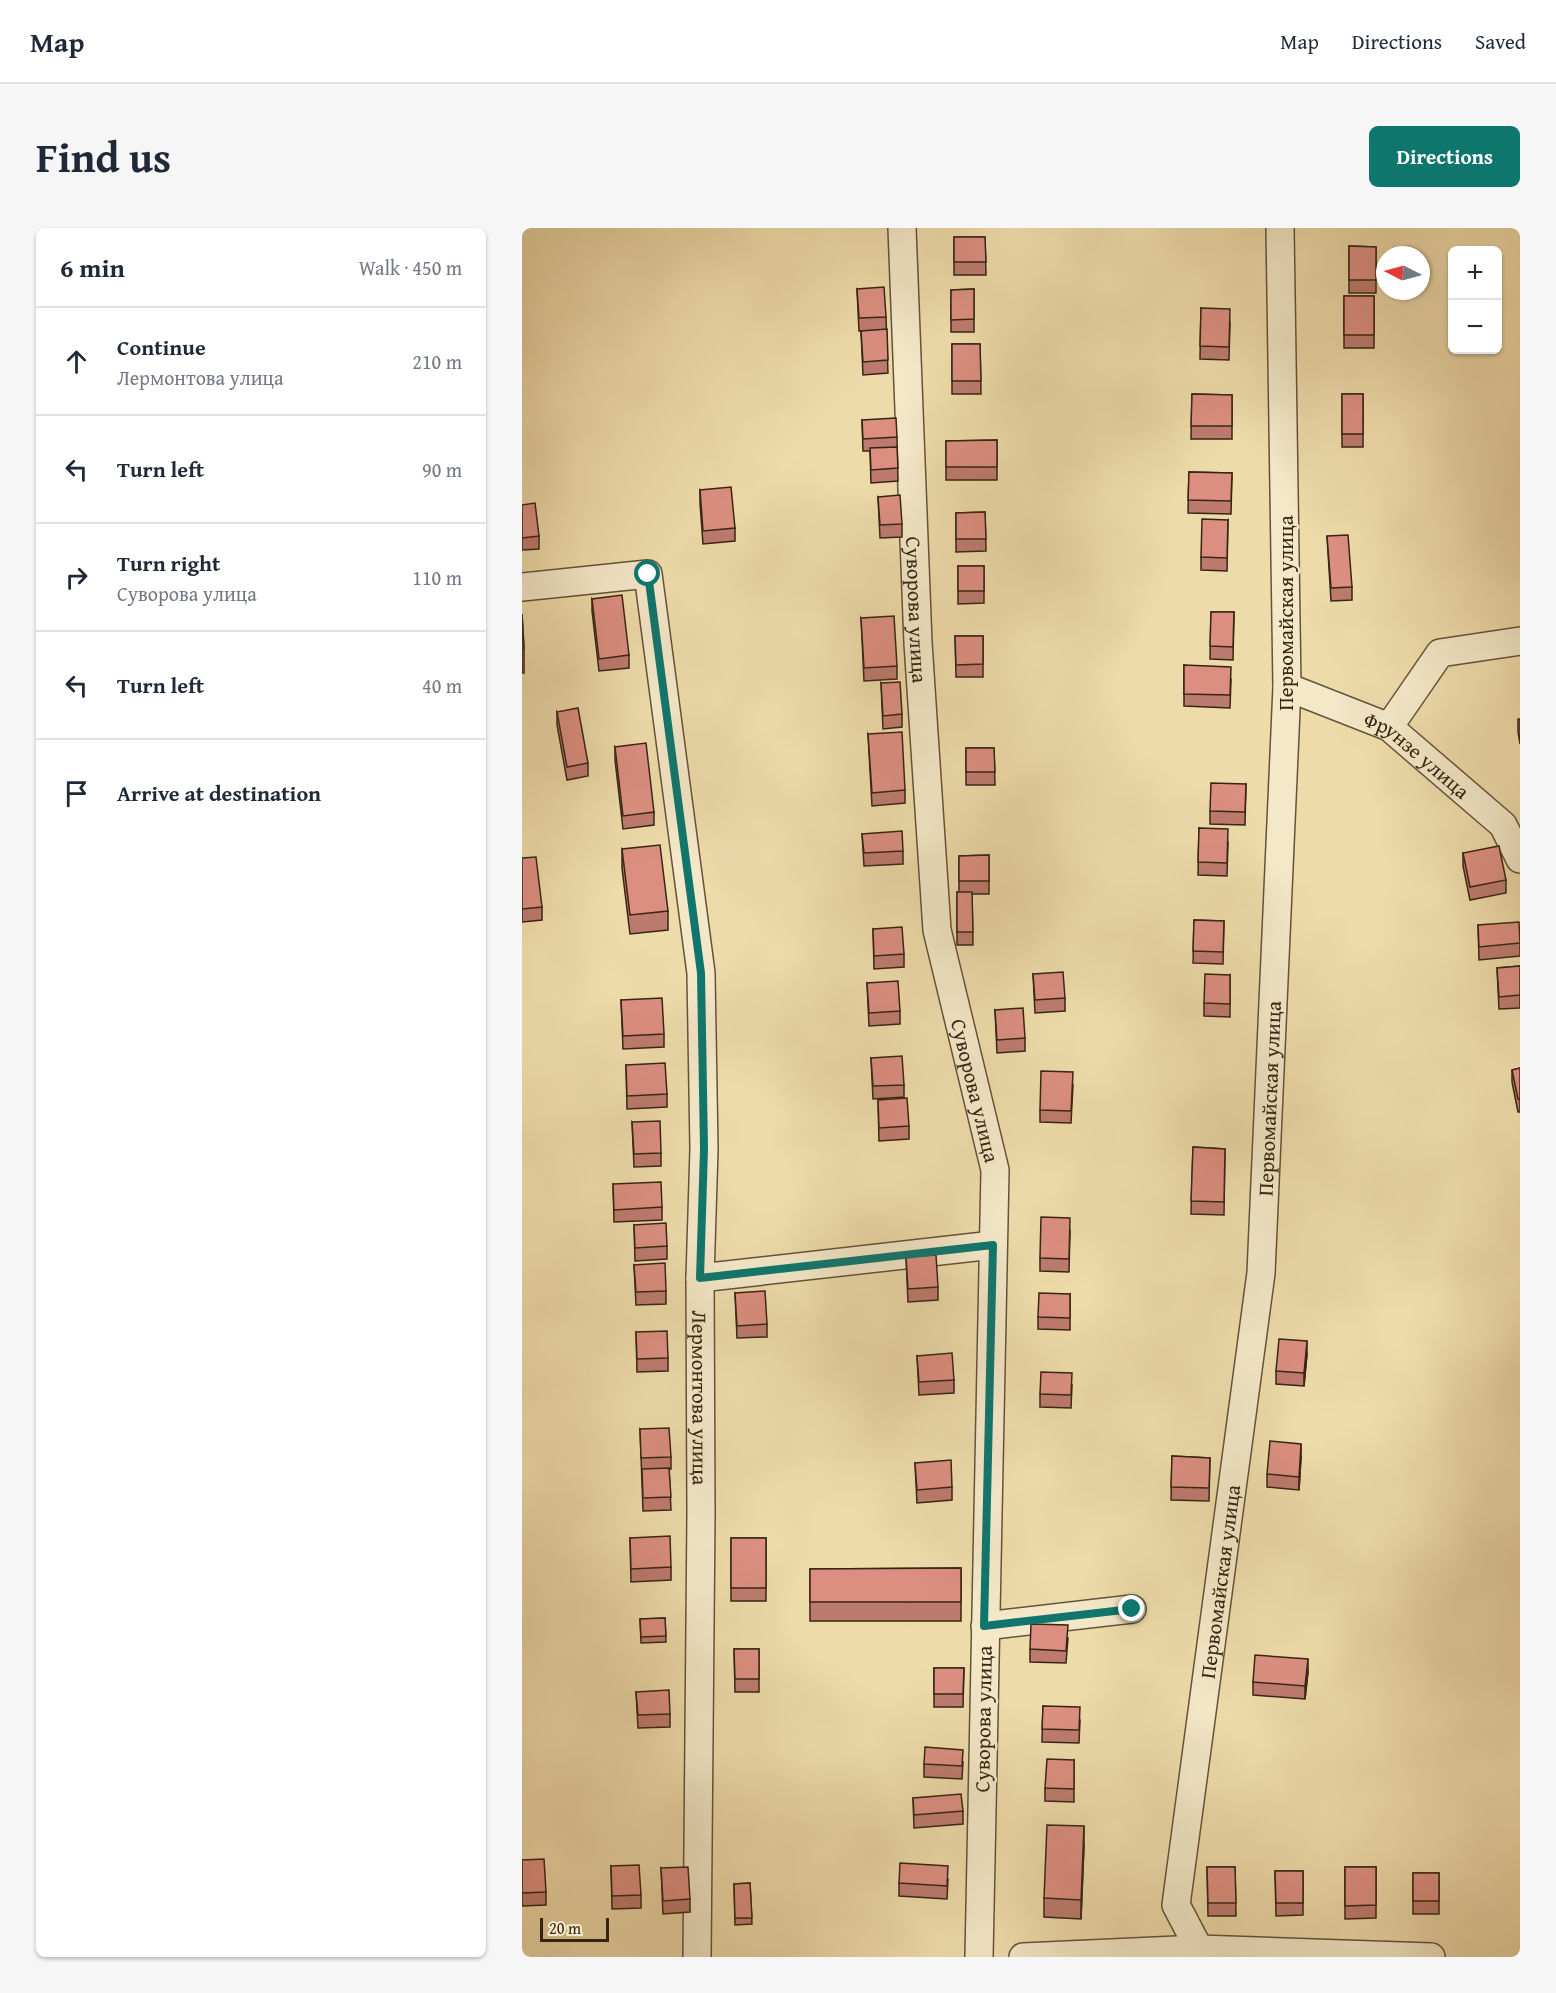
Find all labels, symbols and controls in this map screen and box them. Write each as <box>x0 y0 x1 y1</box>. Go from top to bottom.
text: Map <box>30 21 84 62</box>
text: Map <box>1280 26 1319 57</box>
text: Directions <box>1352 26 1442 57</box>
text: Saved <box>1475 26 1526 57</box>
text: Find us <box>36 126 171 187</box>
button: Directions <box>1369 126 1520 187</box>
north arrow <box>1376 246 1430 300</box>
map controls <box>1448 246 1502 354</box>
button: + <box>1448 246 1502 300</box>
text: 6 min <box>60 248 125 287</box>
text: Walk · 450 m <box>359 253 462 282</box>
button: − <box>1448 300 1502 354</box>
text: Continue <box>117 331 206 363</box>
icon: ahead <box>60 345 93 378</box>
text: 210 m <box>412 347 462 376</box>
text: Лермонтова улица <box>117 363 284 392</box>
icon: left <box>60 453 93 486</box>
text: Turn left <box>117 453 204 485</box>
text: 90 m <box>422 455 462 484</box>
street label: Первомайская улица <box>1270 515 1301 711</box>
street label: Суворова улица <box>898 536 936 684</box>
text: Turn right <box>117 547 220 579</box>
route start <box>634 560 660 586</box>
icon: right <box>60 561 93 594</box>
text: 110 m <box>412 563 462 592</box>
text: Суворова улица <box>117 579 257 608</box>
icon: left <box>60 669 93 702</box>
text: Turn left <box>117 669 204 701</box>
text: 40 m <box>422 671 462 700</box>
street label: Фрунзе улица <box>1359 703 1477 806</box>
icon: arrive <box>60 777 93 810</box>
text: Arrive at destination <box>117 777 321 809</box>
street label: Первомайская улица <box>1249 1000 1289 1197</box>
street label: Суворова улица <box>943 1015 1008 1165</box>
street label: Лермонтова улица <box>685 1310 716 1485</box>
street label: Первомайская улица <box>1191 1483 1248 1681</box>
route end <box>1118 1595 1144 1621</box>
street label: Суворова улица <box>966 1645 1000 1793</box>
scale bar <box>540 1915 609 1942</box>
text: 20 m <box>549 1916 581 1940</box>

